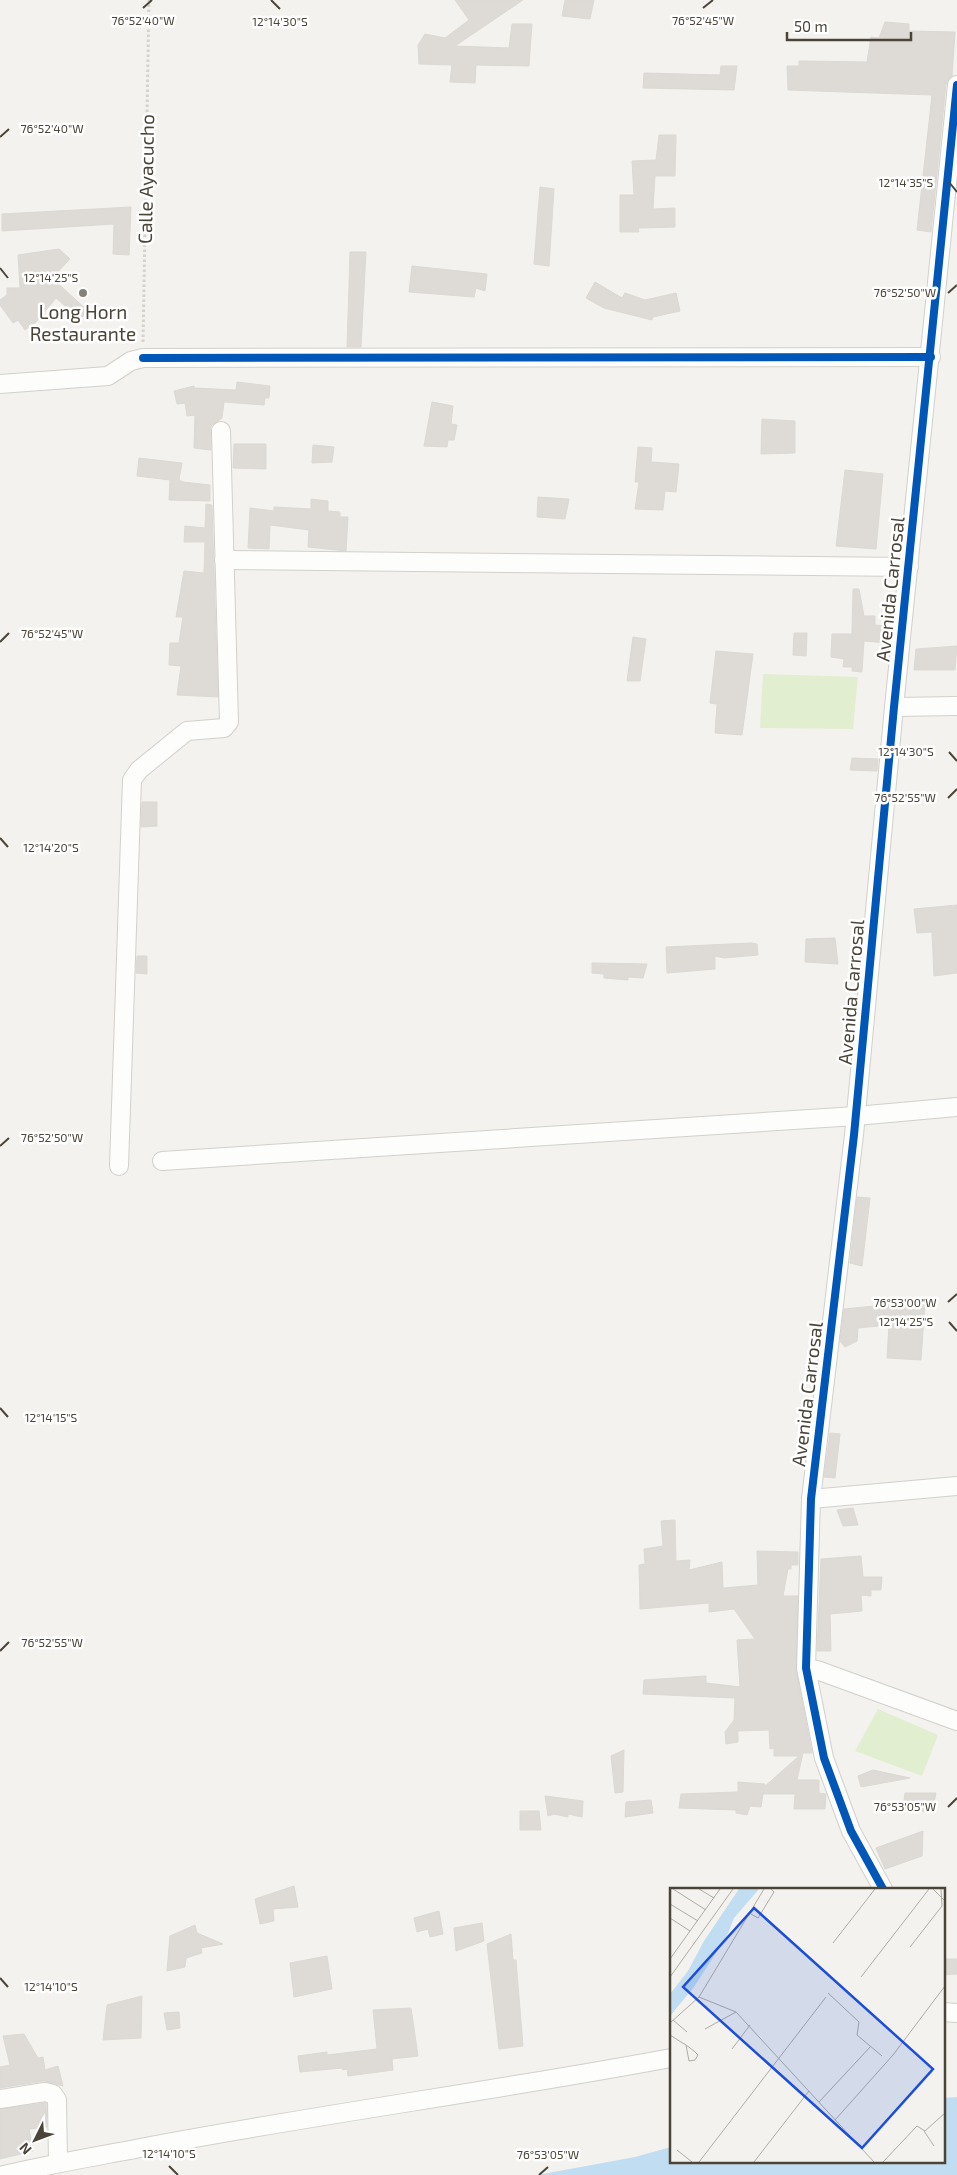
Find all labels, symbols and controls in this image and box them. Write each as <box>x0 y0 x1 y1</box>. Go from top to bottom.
scale bar <box>787 10 911 42</box>
text: 76°52'40"W <box>111 13 175 27</box>
text: 76°52'45"W <box>672 13 734 27</box>
text: 12°14'30"S <box>252 14 308 28</box>
text: 50 m <box>794 17 828 35</box>
street label: Calle Ayacucho <box>133 114 158 244</box>
text: 76°52'40"W <box>20 121 84 135</box>
text: 12°14'35"S <box>879 175 934 189</box>
text: 12°14'25"S <box>24 270 79 284</box>
text: 76°52'50"W <box>874 285 936 299</box>
marker: Long Horn Restaurante <box>77 287 89 299</box>
place label: Long Horn Restaurante <box>30 300 136 345</box>
street label: Avenida Carrosal <box>870 515 909 663</box>
text: 76°52'45"W <box>21 626 83 640</box>
text: 12°14'30"S <box>878 744 934 758</box>
text: 76°52'55"W <box>874 790 936 804</box>
text: 12°14'20"S <box>23 840 79 854</box>
street label: Avenida Carrosal <box>833 918 868 1066</box>
text: 76°52'50"W <box>21 1130 83 1144</box>
text: 76°53'00"W <box>873 1295 937 1309</box>
text: 12°14'25"S <box>879 1314 934 1328</box>
street label: Avenida Carrosal <box>786 1320 827 1468</box>
text: 12°14'15"S <box>25 1410 78 1424</box>
text: 76°52'55"W <box>21 1635 83 1649</box>
text: 76°53'05"W <box>874 1799 936 1813</box>
inset map <box>670 1888 944 2162</box>
text: 12°14'10"S <box>24 1979 78 1993</box>
north arrow <box>10 2115 60 2165</box>
text: N <box>15 2140 35 2158</box>
text: 12°14'10"S <box>142 2146 196 2160</box>
text: 76°53'05"W <box>517 2147 579 2161</box>

